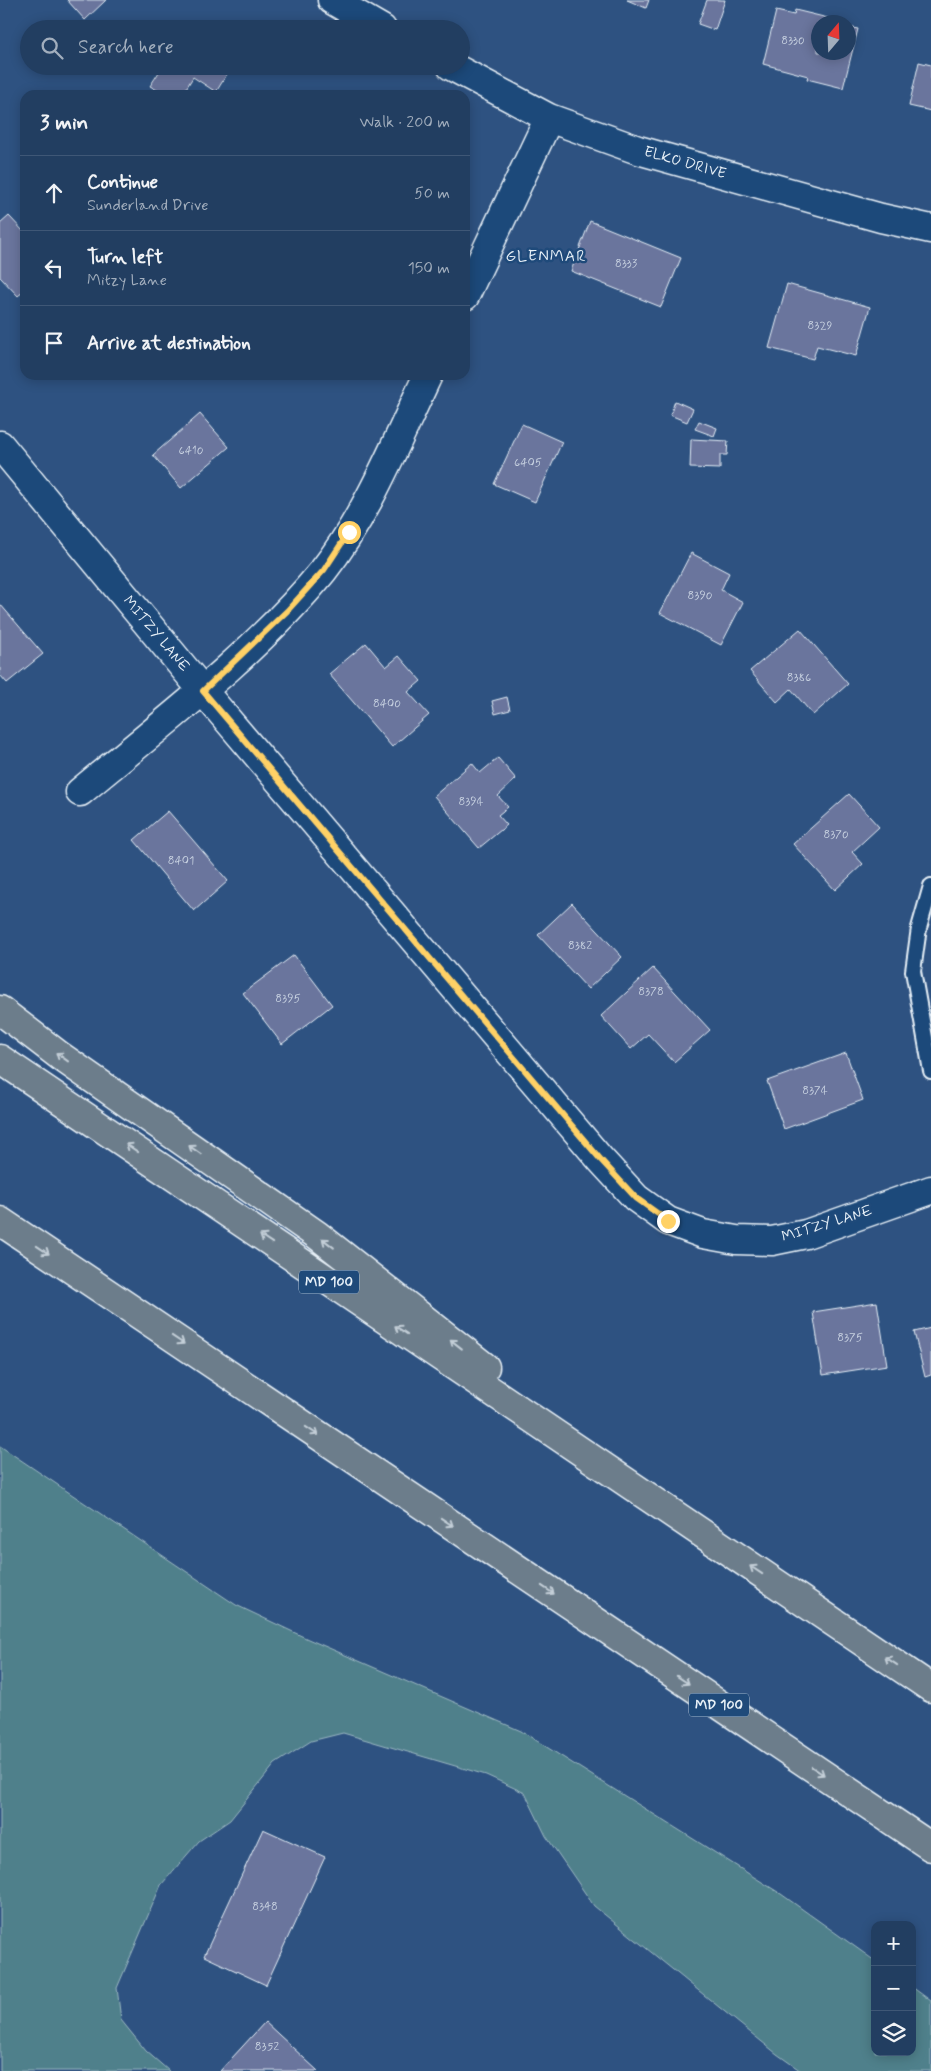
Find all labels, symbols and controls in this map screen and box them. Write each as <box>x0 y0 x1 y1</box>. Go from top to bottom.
north arrow <box>811 15 856 60</box>
search box <box>20 20 470 75</box>
house number: 8330 <box>781 33 805 49</box>
icon: search <box>38 34 66 62</box>
text: Search here <box>78 35 174 60</box>
text: 3 min <box>40 109 88 137</box>
text: Walk · 200 m <box>359 112 450 133</box>
street label: ELKO DRIVE <box>642 142 729 184</box>
text: Continue <box>87 170 158 195</box>
icon: ahead <box>40 179 68 207</box>
text: 50 m <box>414 183 450 204</box>
text: Sunderland Drive <box>87 195 208 216</box>
text: Turn left <box>87 245 163 270</box>
district label: GLENMAR <box>505 246 587 267</box>
icon: left <box>40 254 68 282</box>
house number: 8333 <box>615 256 638 272</box>
text: 150 m <box>408 258 450 279</box>
text: Mitzy Lane <box>87 270 167 291</box>
house number: 8329 <box>808 318 833 334</box>
icon: arrive <box>40 329 68 357</box>
text: Arrive at destination <box>87 331 251 356</box>
house number: 6410 <box>179 443 204 459</box>
house number: 6405 <box>514 455 542 471</box>
route start <box>338 521 361 544</box>
house number: 8390 <box>688 588 713 604</box>
street label: MITZY LANE <box>118 592 194 677</box>
house number: 8386 <box>787 670 811 686</box>
house number: 8400 <box>373 696 401 712</box>
house number: 8394 <box>458 794 484 810</box>
house number: 8370 <box>823 827 849 843</box>
house number: 8401 <box>168 853 194 869</box>
house number: 8382 <box>568 938 592 954</box>
house number: 8378 <box>638 984 664 1000</box>
house number: 8395 <box>275 991 301 1007</box>
one-way arrow <box>55 1052 69 1062</box>
house number: 8374 <box>802 1083 828 1099</box>
one-way arrow <box>125 1143 139 1153</box>
one-way arrow <box>189 1145 203 1155</box>
street label: MITZY LANE <box>779 1201 875 1247</box>
route end <box>657 1210 680 1233</box>
one-way arrow <box>259 1234 273 1244</box>
one-way arrow <box>322 1238 335 1249</box>
one-way arrow <box>35 1245 49 1255</box>
road number: MD 100 <box>299 1270 359 1294</box>
one-way arrow <box>394 1325 408 1335</box>
house number: 8375 <box>837 1330 863 1346</box>
one-way arrow <box>170 1335 184 1345</box>
one-way arrow <box>449 1339 462 1350</box>
one-way arrow <box>305 1426 319 1436</box>
one-way arrow <box>440 1517 454 1527</box>
one-way arrow <box>749 1565 763 1575</box>
one-way arrow <box>541 1585 555 1595</box>
one-way arrow <box>884 1656 898 1666</box>
one-way arrow <box>676 1675 690 1686</box>
road number: MD 100 <box>689 1694 749 1716</box>
one-way arrow <box>810 1766 824 1776</box>
house number: 8348 <box>252 1899 278 1915</box>
map controls <box>871 1921 916 2056</box>
button: + <box>871 1921 916 1966</box>
button: − <box>871 1966 916 2011</box>
button: layers <box>871 2011 916 2056</box>
house number: 8352 <box>255 2039 279 2055</box>

